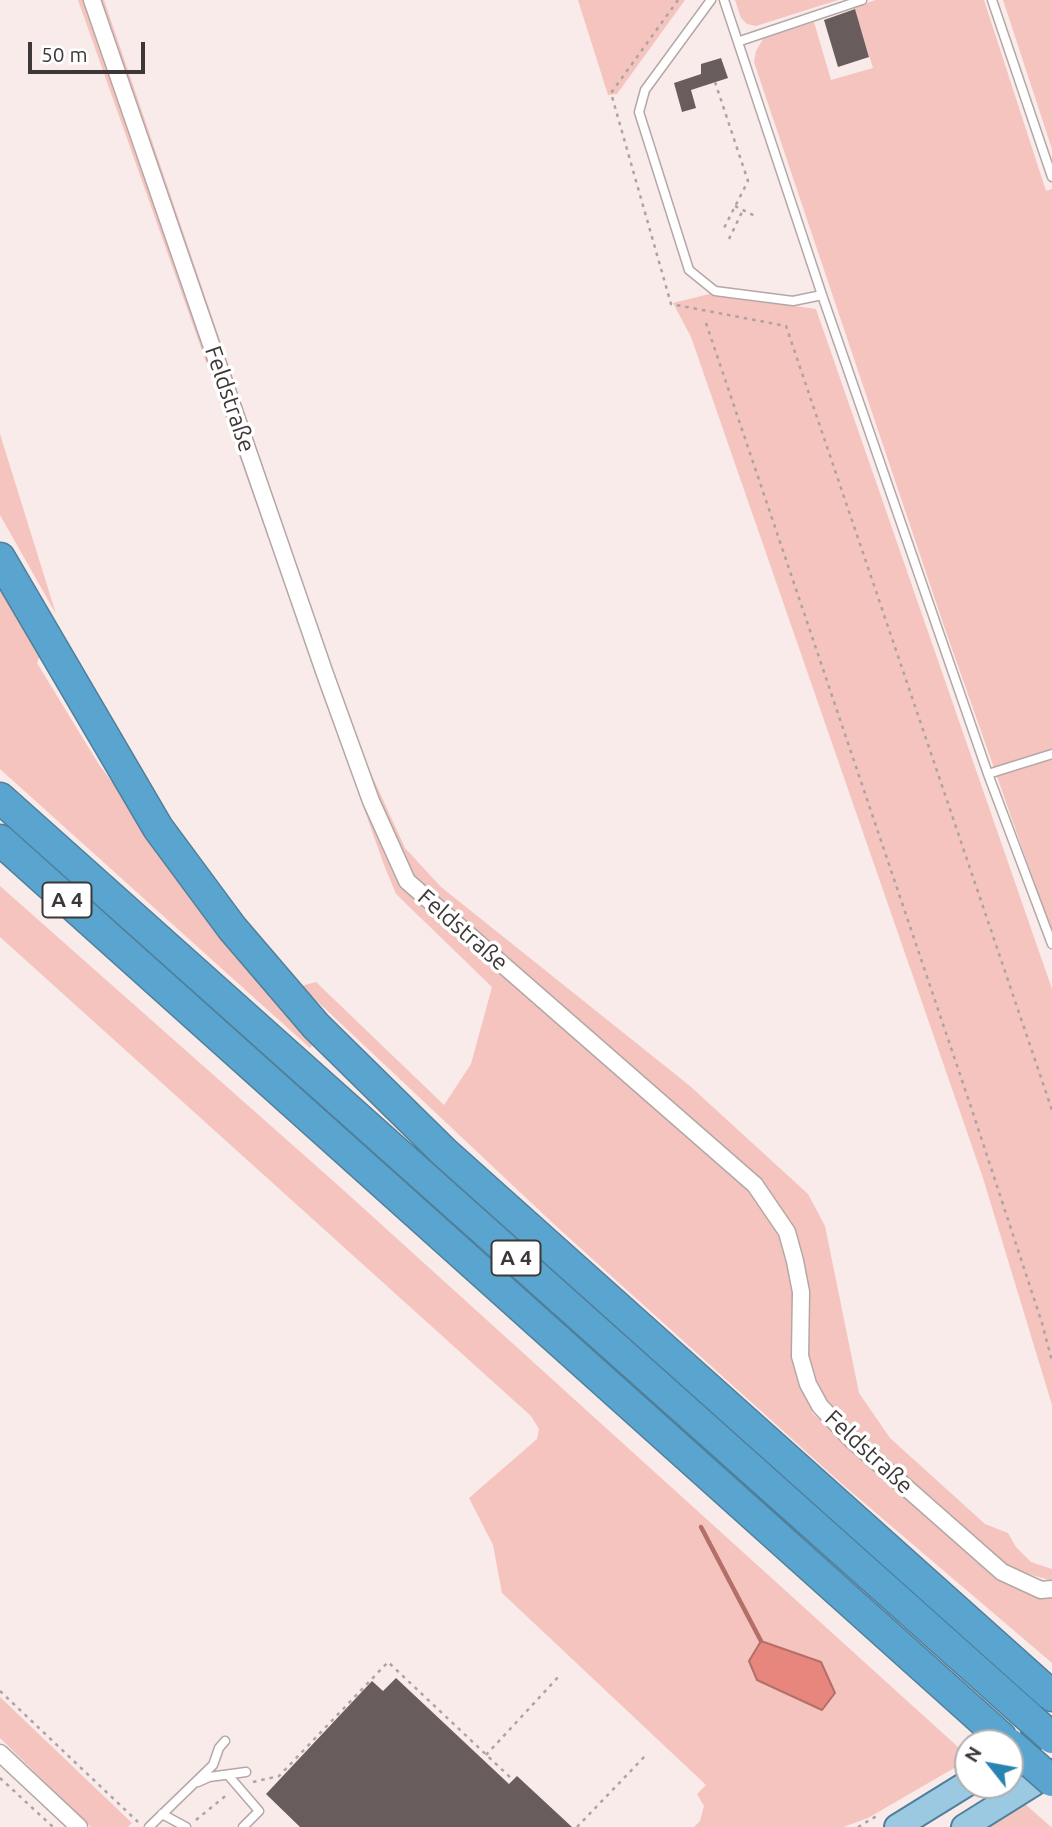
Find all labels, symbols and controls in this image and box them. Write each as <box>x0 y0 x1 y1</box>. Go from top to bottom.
scale bar <box>32 28 149 72</box>
text: 50 m <box>41 42 88 66</box>
street label: Feldstraße <box>199 342 261 456</box>
road number: A 4 <box>42 883 92 918</box>
street label: Feldstraße <box>412 883 514 977</box>
road number: A 4 <box>491 1240 540 1276</box>
street label: Feldstraße <box>819 1404 919 1500</box>
north arrow <box>954 1729 1024 1799</box>
text: N <box>960 1742 986 1766</box>

